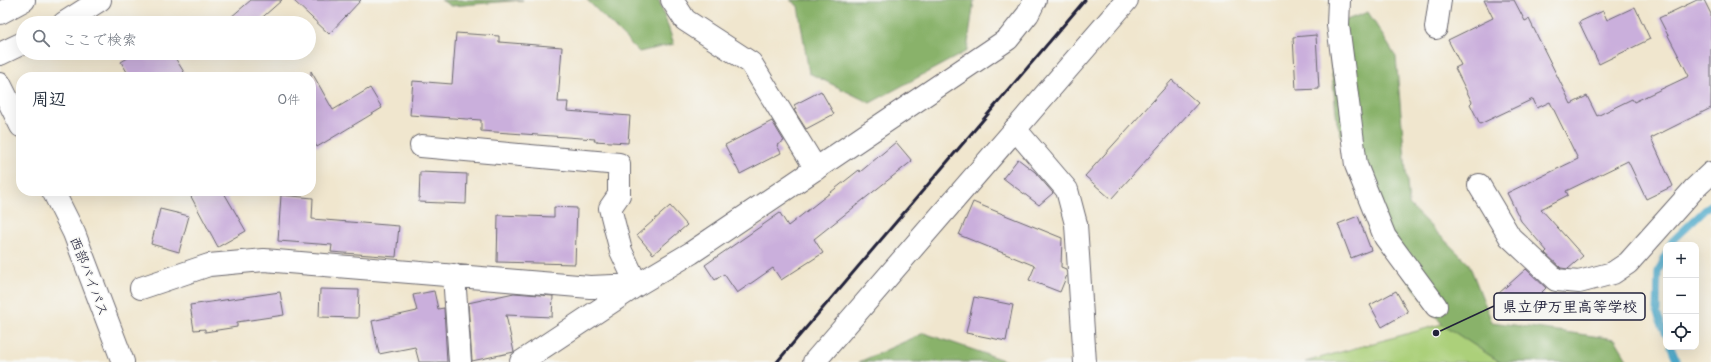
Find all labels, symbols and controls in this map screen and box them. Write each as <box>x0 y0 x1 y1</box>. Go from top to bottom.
search box <box>16 16 316 60</box>
icon: search <box>30 27 52 49</box>
text: ここで検索 <box>62 27 137 50</box>
text: 周辺 <box>32 85 66 111</box>
text: 0件 <box>277 89 300 108</box>
street label: 西部バイパス <box>65 233 115 319</box>
map controls <box>1663 242 1699 350</box>
button: + <box>1663 242 1699 278</box>
button: − <box>1663 278 1699 314</box>
callout: 県立伊万里高等学校 <box>1494 293 1645 320</box>
text: 県立伊万里高等学校 <box>1502 294 1638 317</box>
button: locate <box>1663 314 1699 350</box>

